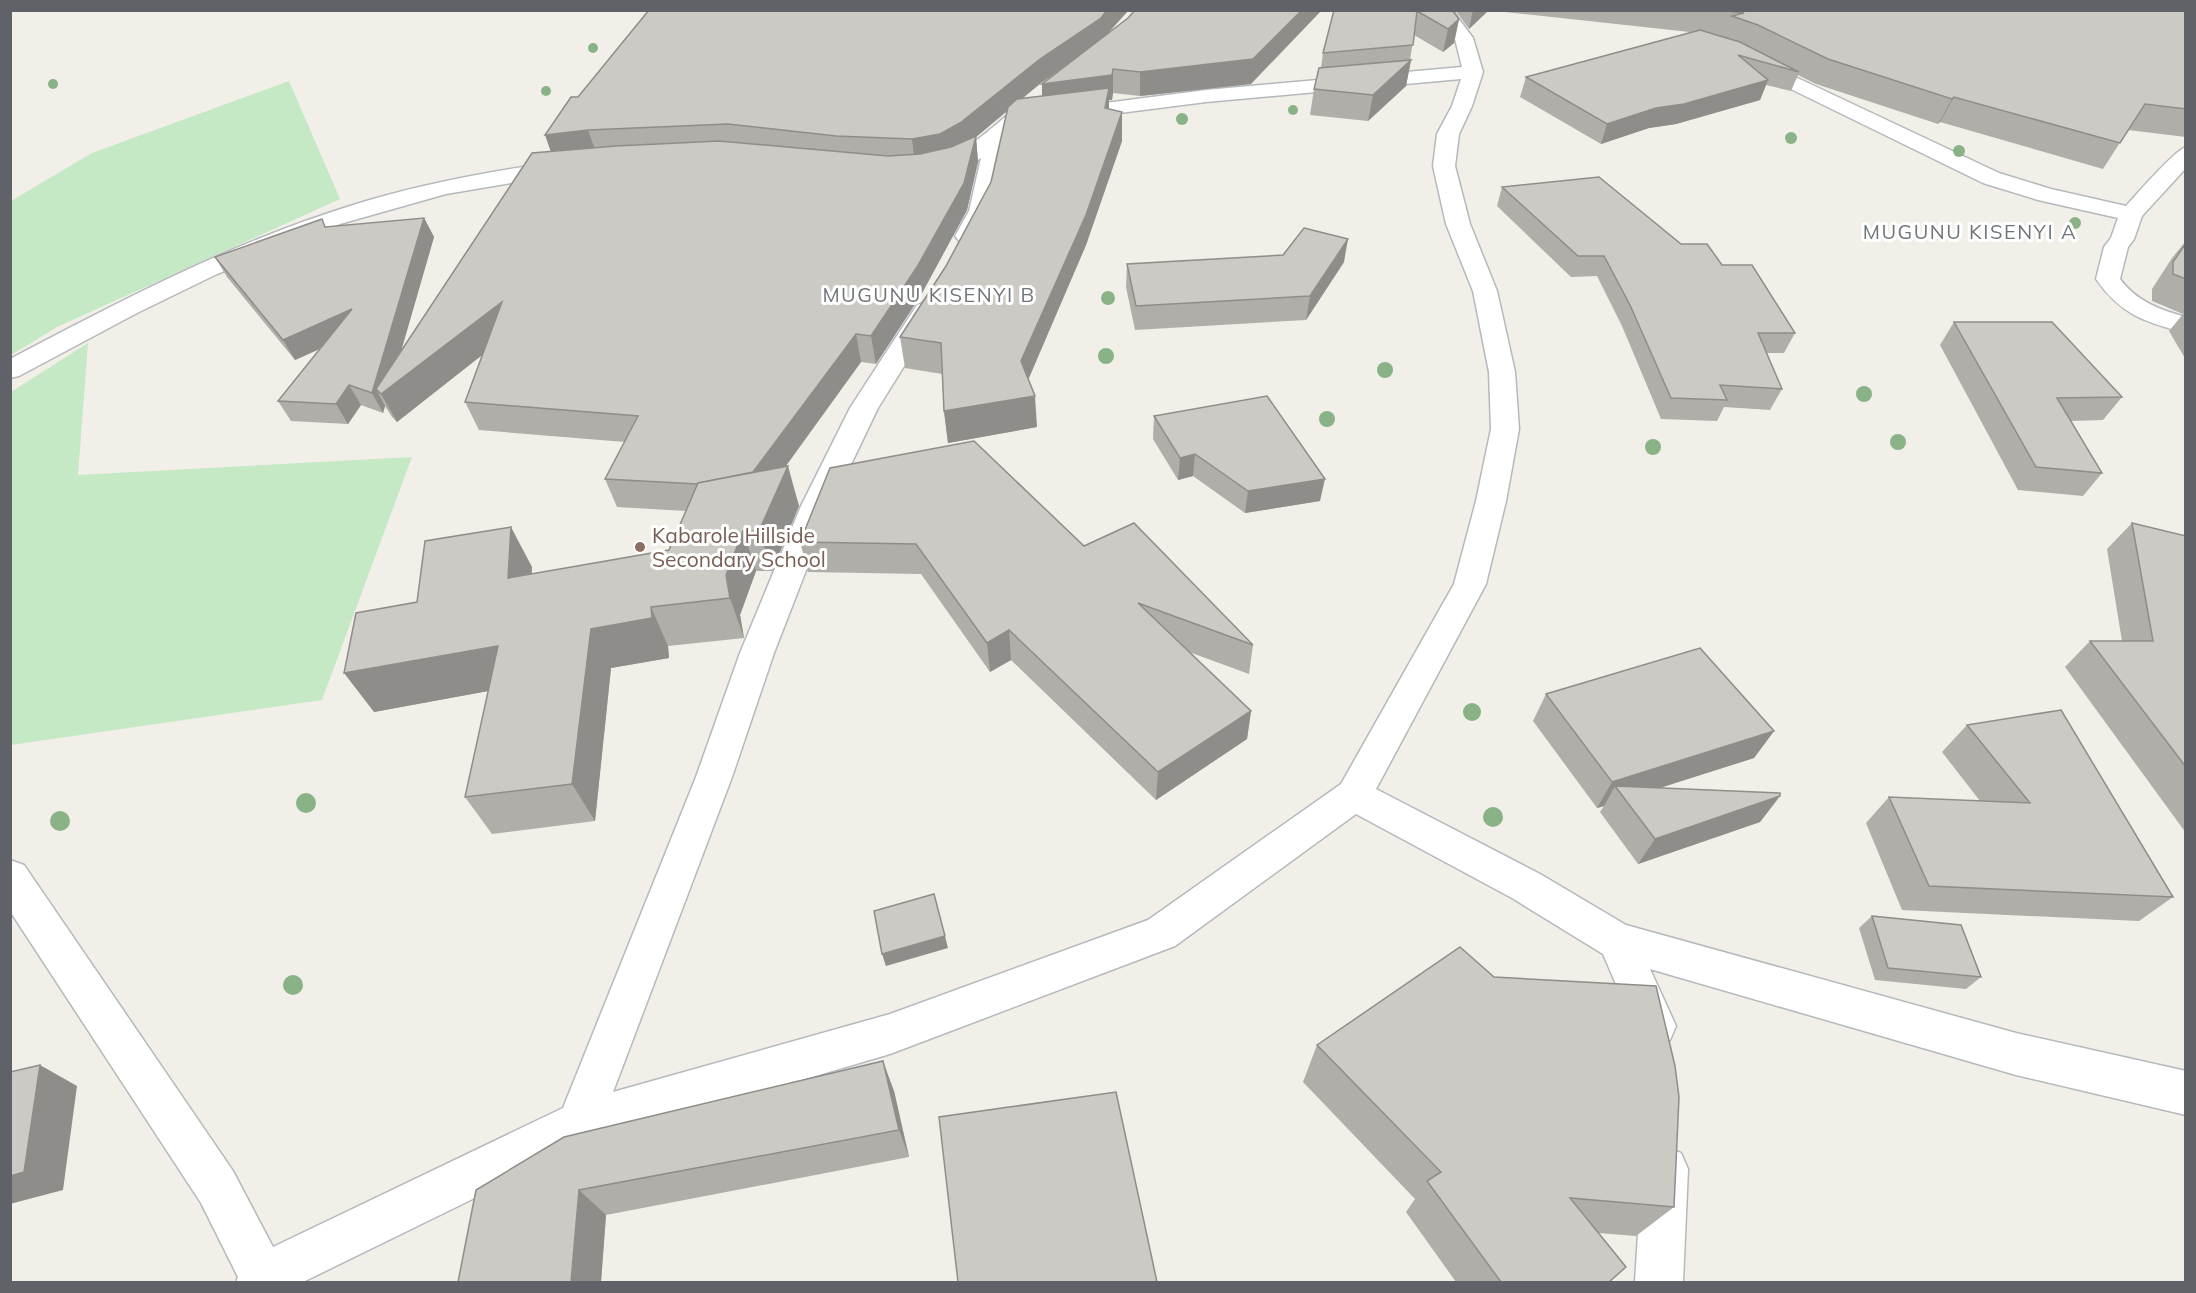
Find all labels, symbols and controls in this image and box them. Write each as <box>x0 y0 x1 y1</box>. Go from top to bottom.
district label: MUGUNU KISENYI A <box>1863 219 2077 244</box>
district label: MUGUNU KISENYI B <box>822 282 1036 307</box>
place label: Kabarole Hillside Secondary School <box>652 522 826 572</box>
marker: Kabarole Hillside Secondary School <box>633 540 647 554</box>

